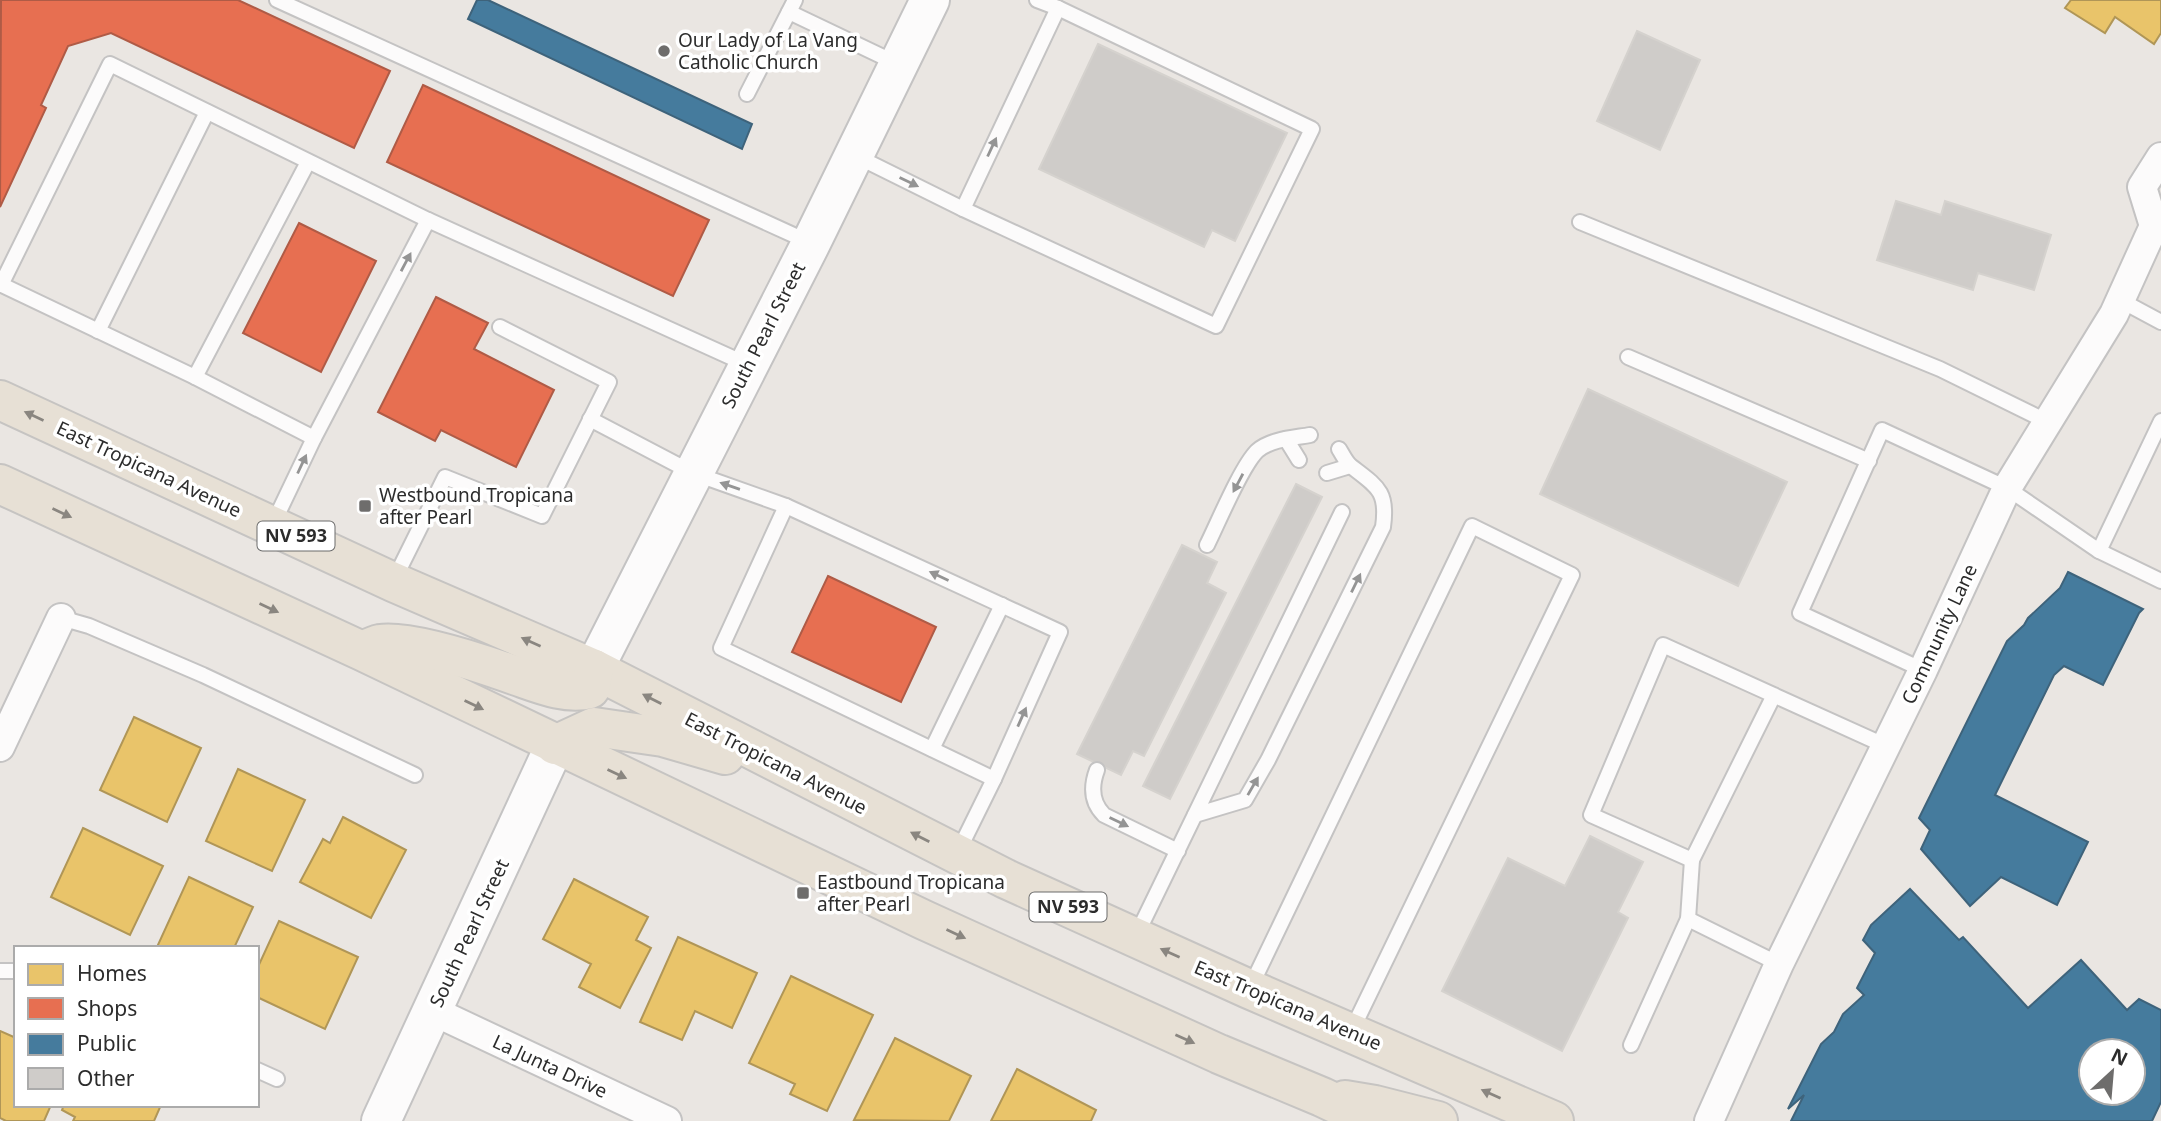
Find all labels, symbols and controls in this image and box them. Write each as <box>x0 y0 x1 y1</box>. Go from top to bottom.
place label: Our Lady of La Vang Catholic Church <box>678 27 858 75</box>
marker: Our Lady of La Vang Catholic Church <box>656 43 672 59</box>
one-way arrow <box>986 137 998 157</box>
one-way arrow <box>899 177 919 188</box>
one-way arrow <box>400 252 412 271</box>
street label: South Pearl Street <box>715 257 811 413</box>
one-way arrow <box>24 410 44 422</box>
street label: East Tropicana Avenue <box>52 415 246 523</box>
one-way arrow <box>296 454 307 474</box>
one-way arrow <box>1233 473 1244 493</box>
one-way arrow <box>719 480 740 491</box>
place label: Westbound Tropicana after Pearl <box>379 482 574 530</box>
marker: Westbound Tropicana after Pearl <box>357 498 373 514</box>
one-way arrow <box>52 507 72 519</box>
road number: NV 593 <box>258 522 334 550</box>
street label: Community Lane <box>1895 560 1983 708</box>
one-way arrow <box>929 570 949 582</box>
one-way arrow <box>1350 573 1361 593</box>
one-way arrow <box>259 602 279 614</box>
one-way arrow <box>521 636 542 647</box>
one-way arrow <box>642 694 662 705</box>
one-way arrow <box>464 700 484 711</box>
street label: East Tropicana Avenue <box>680 706 872 820</box>
one-way arrow <box>1016 707 1028 727</box>
one-way arrow <box>607 768 627 780</box>
one-way arrow <box>1247 776 1259 796</box>
one-way arrow <box>1109 816 1129 828</box>
one-way arrow <box>910 831 930 842</box>
street label: South Pearl Street <box>423 855 515 1011</box>
place label: Eastbound Tropicana after Pearl <box>817 869 1005 917</box>
marker: Eastbound Tropicana after Pearl <box>795 885 811 901</box>
road number: NV 593 <box>1030 893 1106 922</box>
one-way arrow <box>945 929 966 940</box>
legend <box>14 946 259 1107</box>
one-way arrow <box>1160 947 1181 958</box>
street label: East Tropicana Avenue <box>1190 954 1386 1056</box>
text: Homes <box>77 959 147 987</box>
text: Shops <box>77 994 137 1022</box>
street label: La Junta Drive <box>488 1028 612 1104</box>
text: Public <box>77 1029 137 1057</box>
one-way arrow <box>1175 1033 1195 1045</box>
north arrow <box>2077 1037 2147 1107</box>
text: N <box>2107 1042 2132 1072</box>
text: Other <box>77 1064 135 1092</box>
one-way arrow <box>1480 1088 1501 1099</box>

